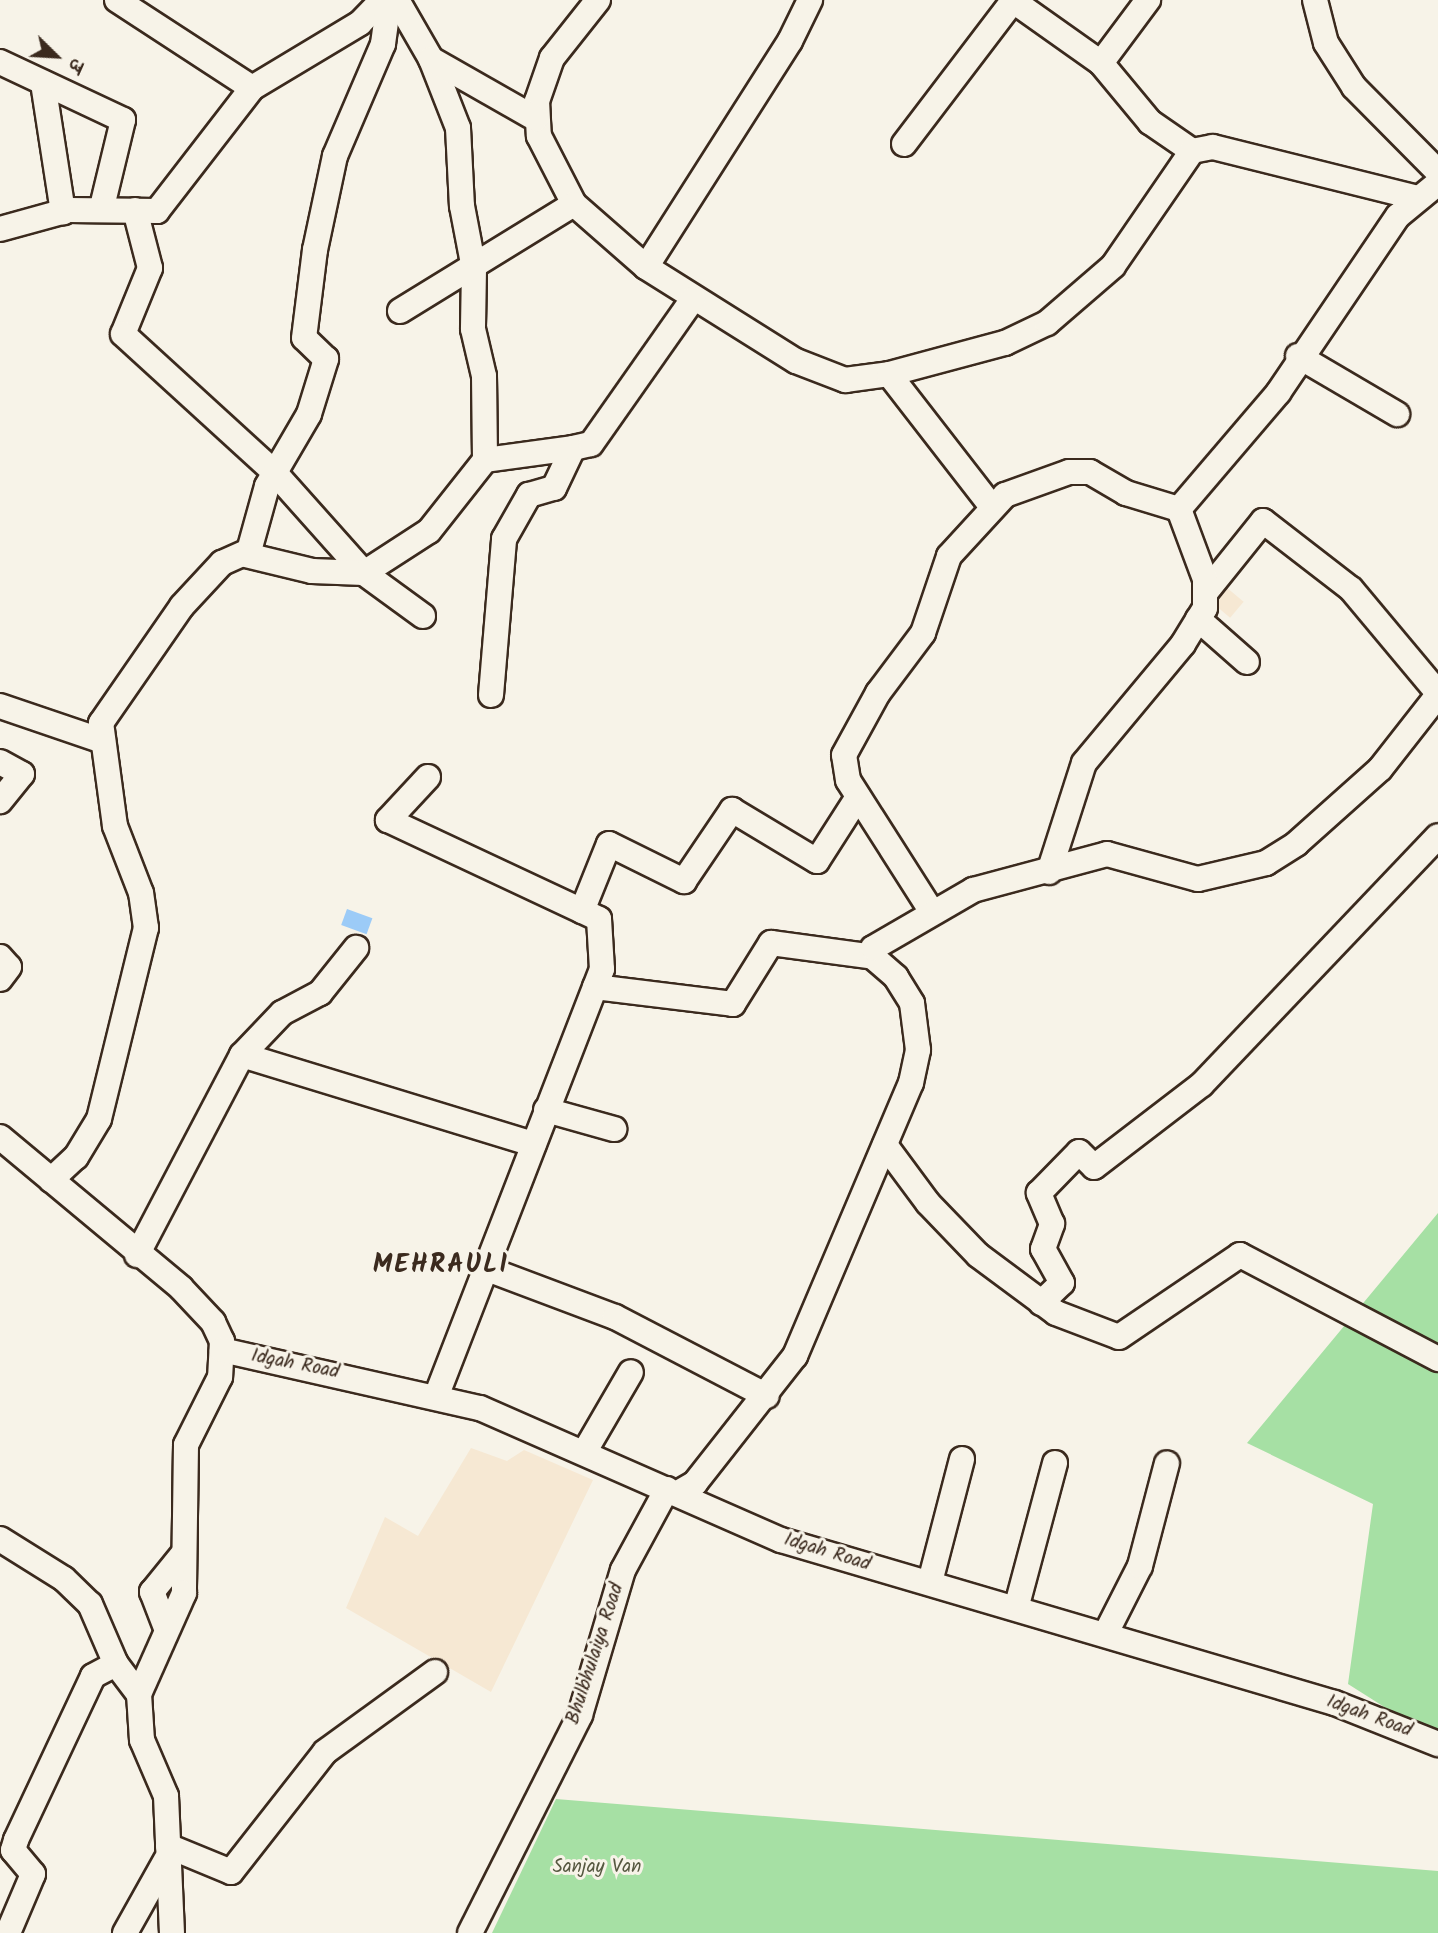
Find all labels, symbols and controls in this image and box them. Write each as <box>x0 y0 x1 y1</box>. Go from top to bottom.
north arrow <box>21 21 91 91</box>
text: उ <box>59 53 91 76</box>
district label: MEHRAULI <box>374 1250 508 1282</box>
street label: Idgah Road <box>249 1345 341 1385</box>
street label: Idgah Road <box>781 1529 873 1577</box>
street label: Bhulbhulaiya Road <box>562 1581 630 1727</box>
street label: Idgah Road <box>1323 1691 1415 1743</box>
park label: Sanjay Van <box>553 1857 641 1879</box>

